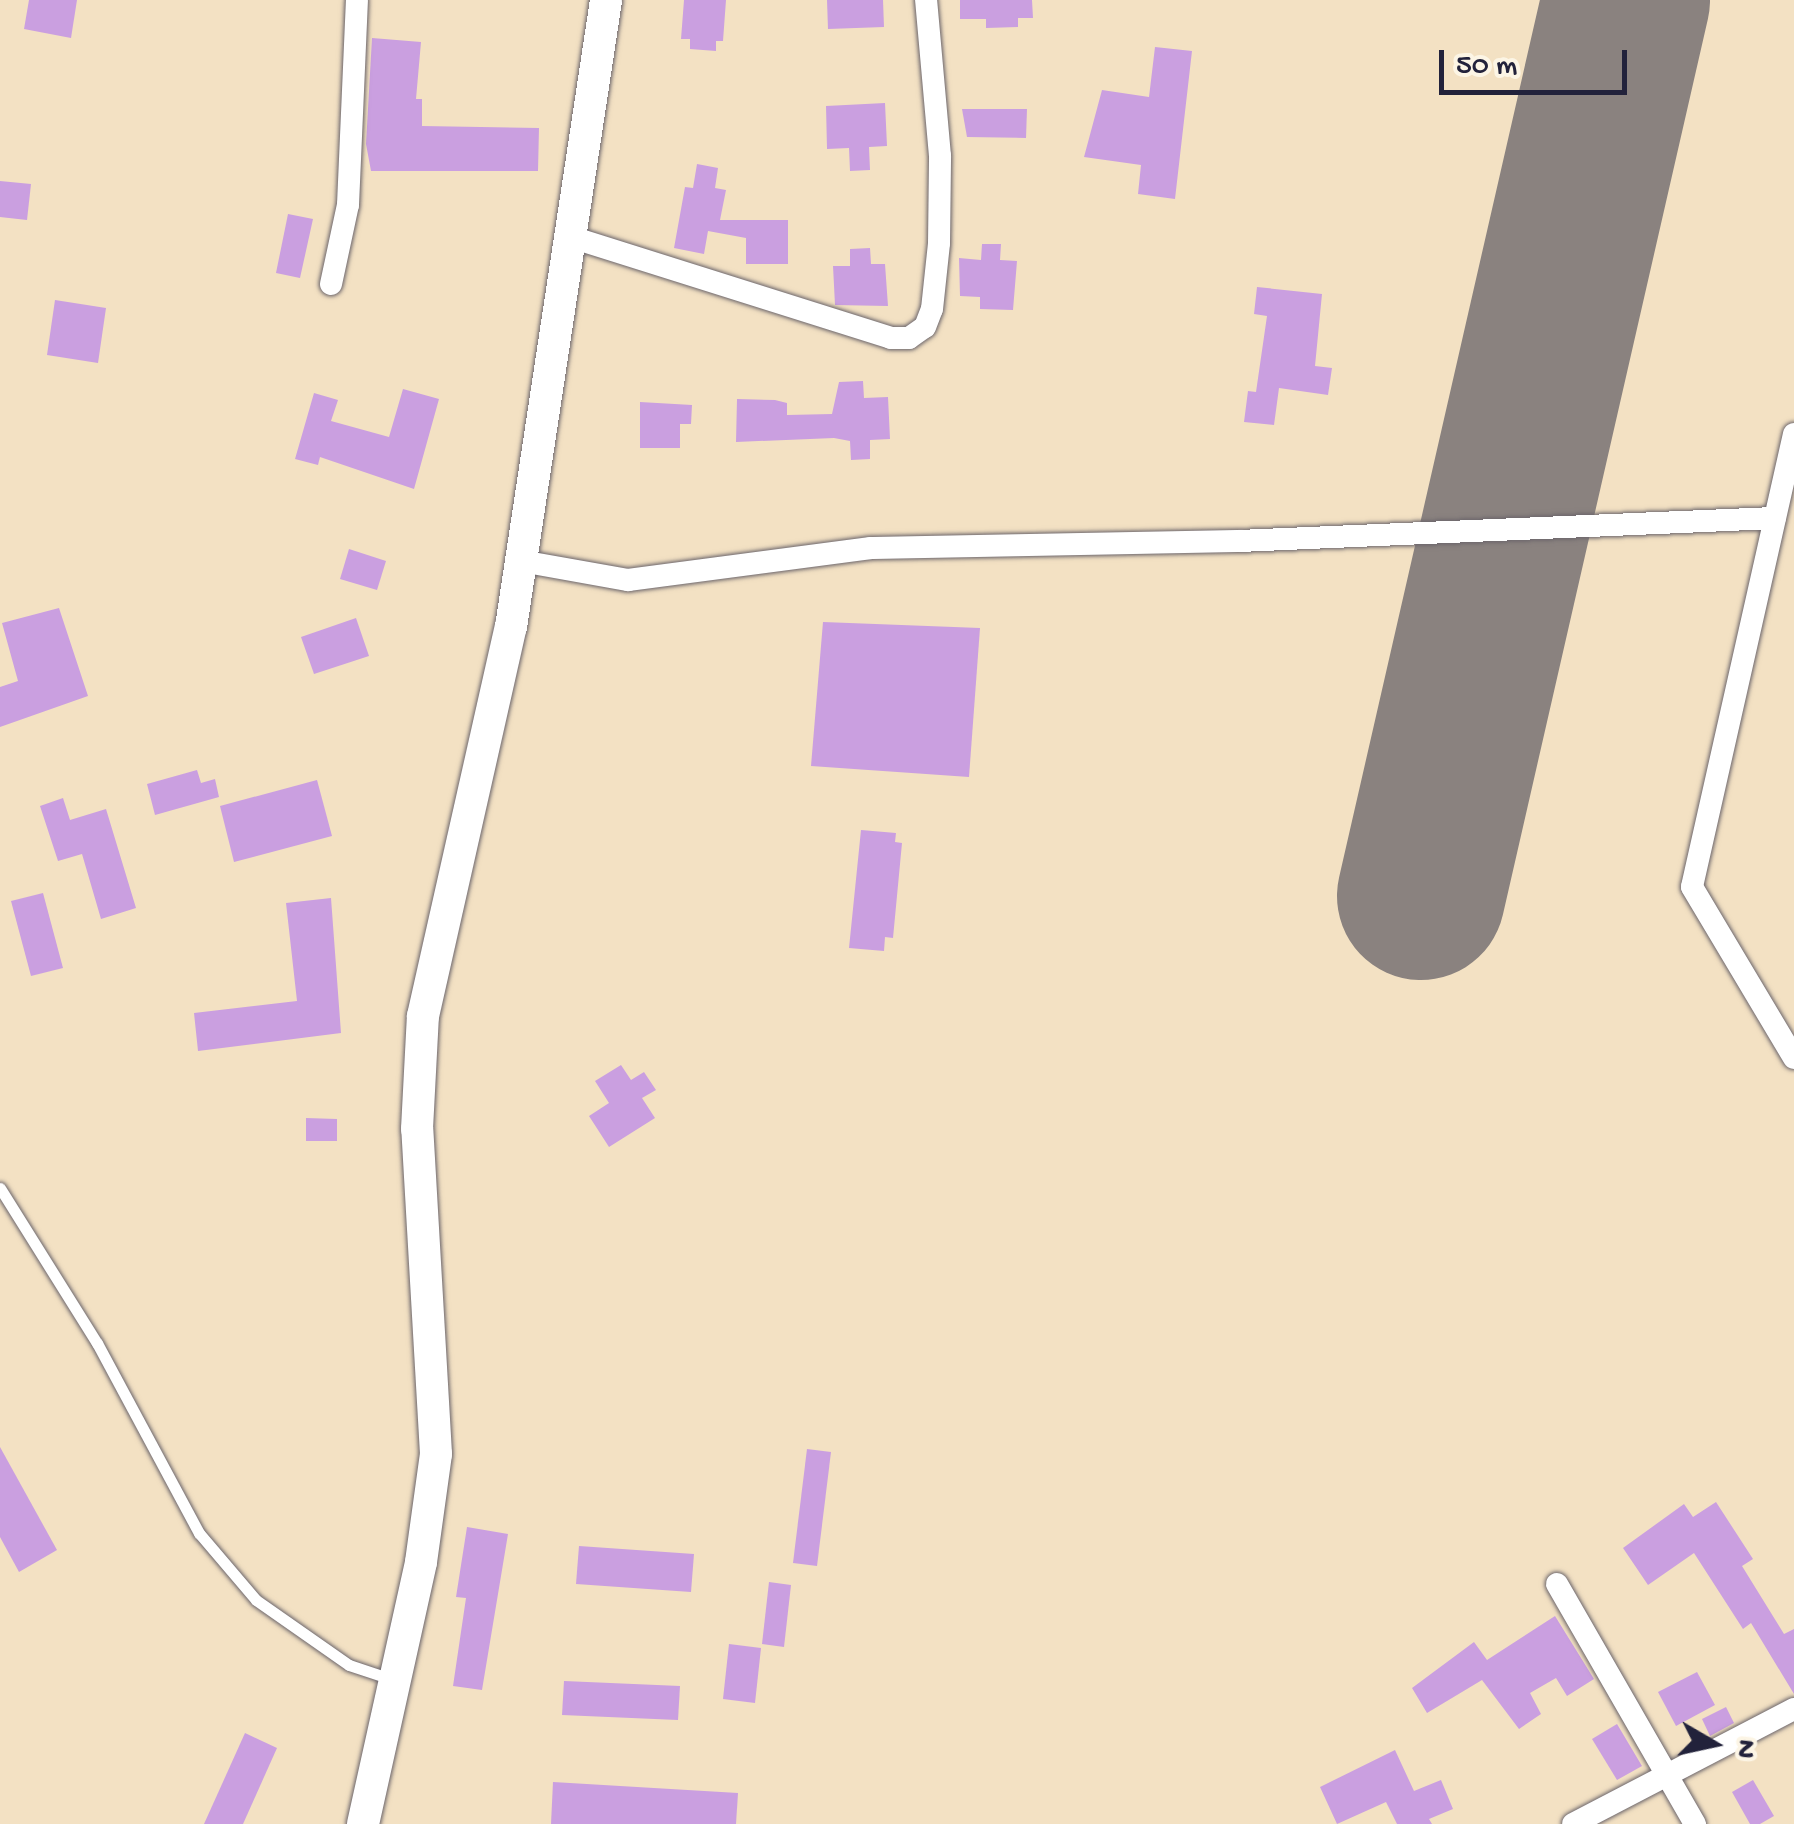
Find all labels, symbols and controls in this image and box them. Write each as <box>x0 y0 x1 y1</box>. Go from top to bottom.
scale bar <box>1444 30 1632 92</box>
text: 50 m <box>1456 50 1517 85</box>
north arrow <box>1664 1694 1764 1794</box>
text: N <box>1726 1737 1762 1760</box>

